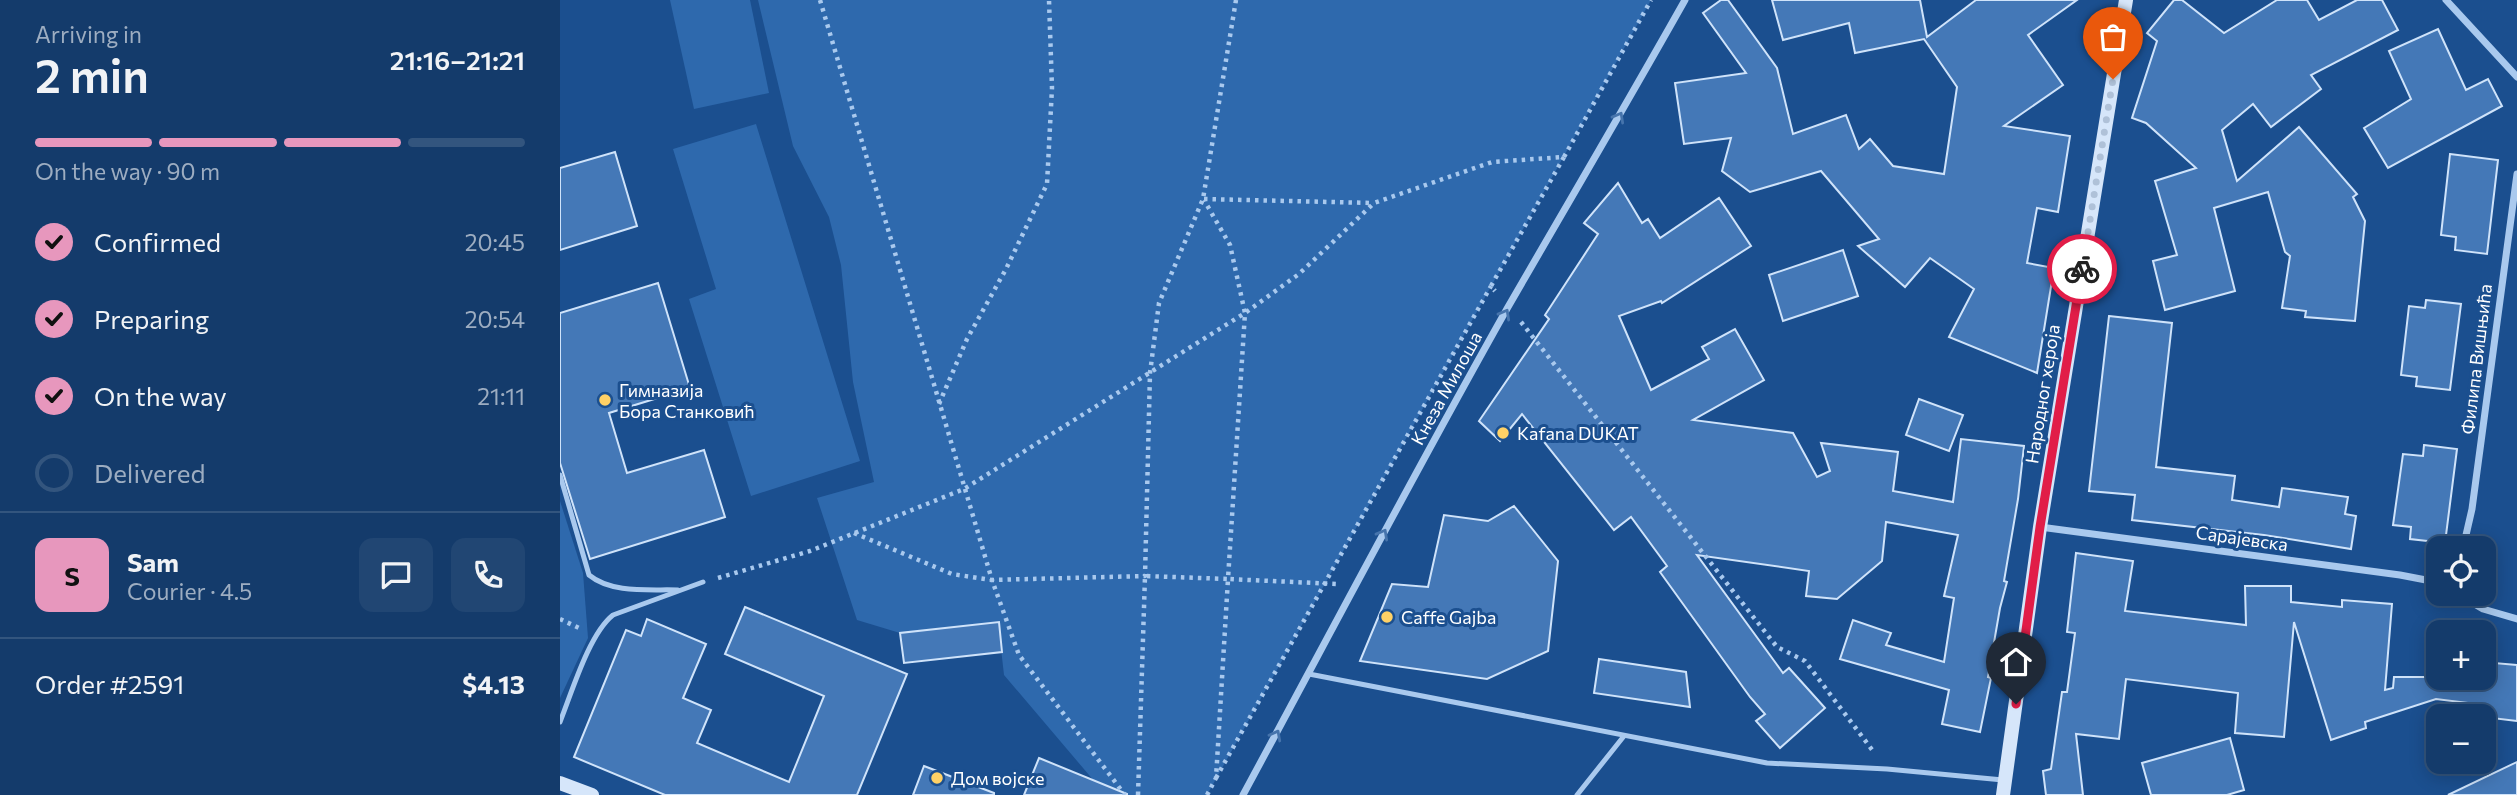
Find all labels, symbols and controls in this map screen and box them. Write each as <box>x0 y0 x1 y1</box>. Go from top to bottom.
pin <box>2083 7 2143 79</box>
icon: bag <box>2094 18 2132 56</box>
text: Arriving in <box>35 20 142 48</box>
text: 21:16–21:21 <box>390 44 525 75</box>
text: 2 min <box>35 46 149 102</box>
one-way arrow <box>1611 112 1624 124</box>
text: On the way · 90 m <box>35 157 220 185</box>
icon: check <box>35 223 73 261</box>
text: Confirmed <box>94 226 221 257</box>
text: 20:45 <box>465 228 525 256</box>
courier <box>2047 234 2117 304</box>
icon: bike <box>2063 250 2101 288</box>
street label: Филипа Вишњића <box>2456 283 2496 435</box>
icon: check <box>35 300 73 338</box>
text: Preparing <box>94 303 209 334</box>
text: 20:54 <box>465 305 525 333</box>
one-way arrow <box>1497 308 1510 321</box>
street label: Народног хероја <box>2020 323 2064 465</box>
street label: Кнеза Милоша <box>1406 327 1486 449</box>
icon: check <box>35 377 73 415</box>
place label: Гимназија Бора Станковић <box>619 379 755 422</box>
text: On the way <box>94 380 227 411</box>
text: 21:11 <box>477 382 525 410</box>
marker: Гимназија Бора Станковић <box>597 392 613 408</box>
place label: Kafana DUKAT <box>1517 422 1639 444</box>
marker: Kafana DUKAT <box>1495 425 1511 441</box>
text: Delivered <box>94 457 205 488</box>
street label: Сарајевска <box>2194 521 2290 555</box>
one-way arrow <box>1375 529 1388 542</box>
map controls <box>2426 536 2496 774</box>
button: locate <box>2426 536 2496 606</box>
button: chat <box>359 538 433 612</box>
button: phone <box>451 538 525 612</box>
text: Sam <box>127 546 179 577</box>
text: S <box>64 560 80 591</box>
text: Courier · 4.5 <box>127 577 252 605</box>
place label: Caffe Gajba <box>1401 606 1496 628</box>
marker: Caffe Gajba <box>1379 609 1395 625</box>
button: + <box>2426 620 2496 690</box>
pin <box>1986 632 2046 704</box>
icon: home <box>1997 643 2035 681</box>
text: Order #2591 <box>35 668 184 699</box>
text: $4.13 <box>462 668 525 699</box>
button: − <box>2426 704 2496 774</box>
one-way arrow <box>1268 730 1281 742</box>
place label: Дом војске <box>951 767 1045 789</box>
marker: Дом војске <box>929 770 945 786</box>

